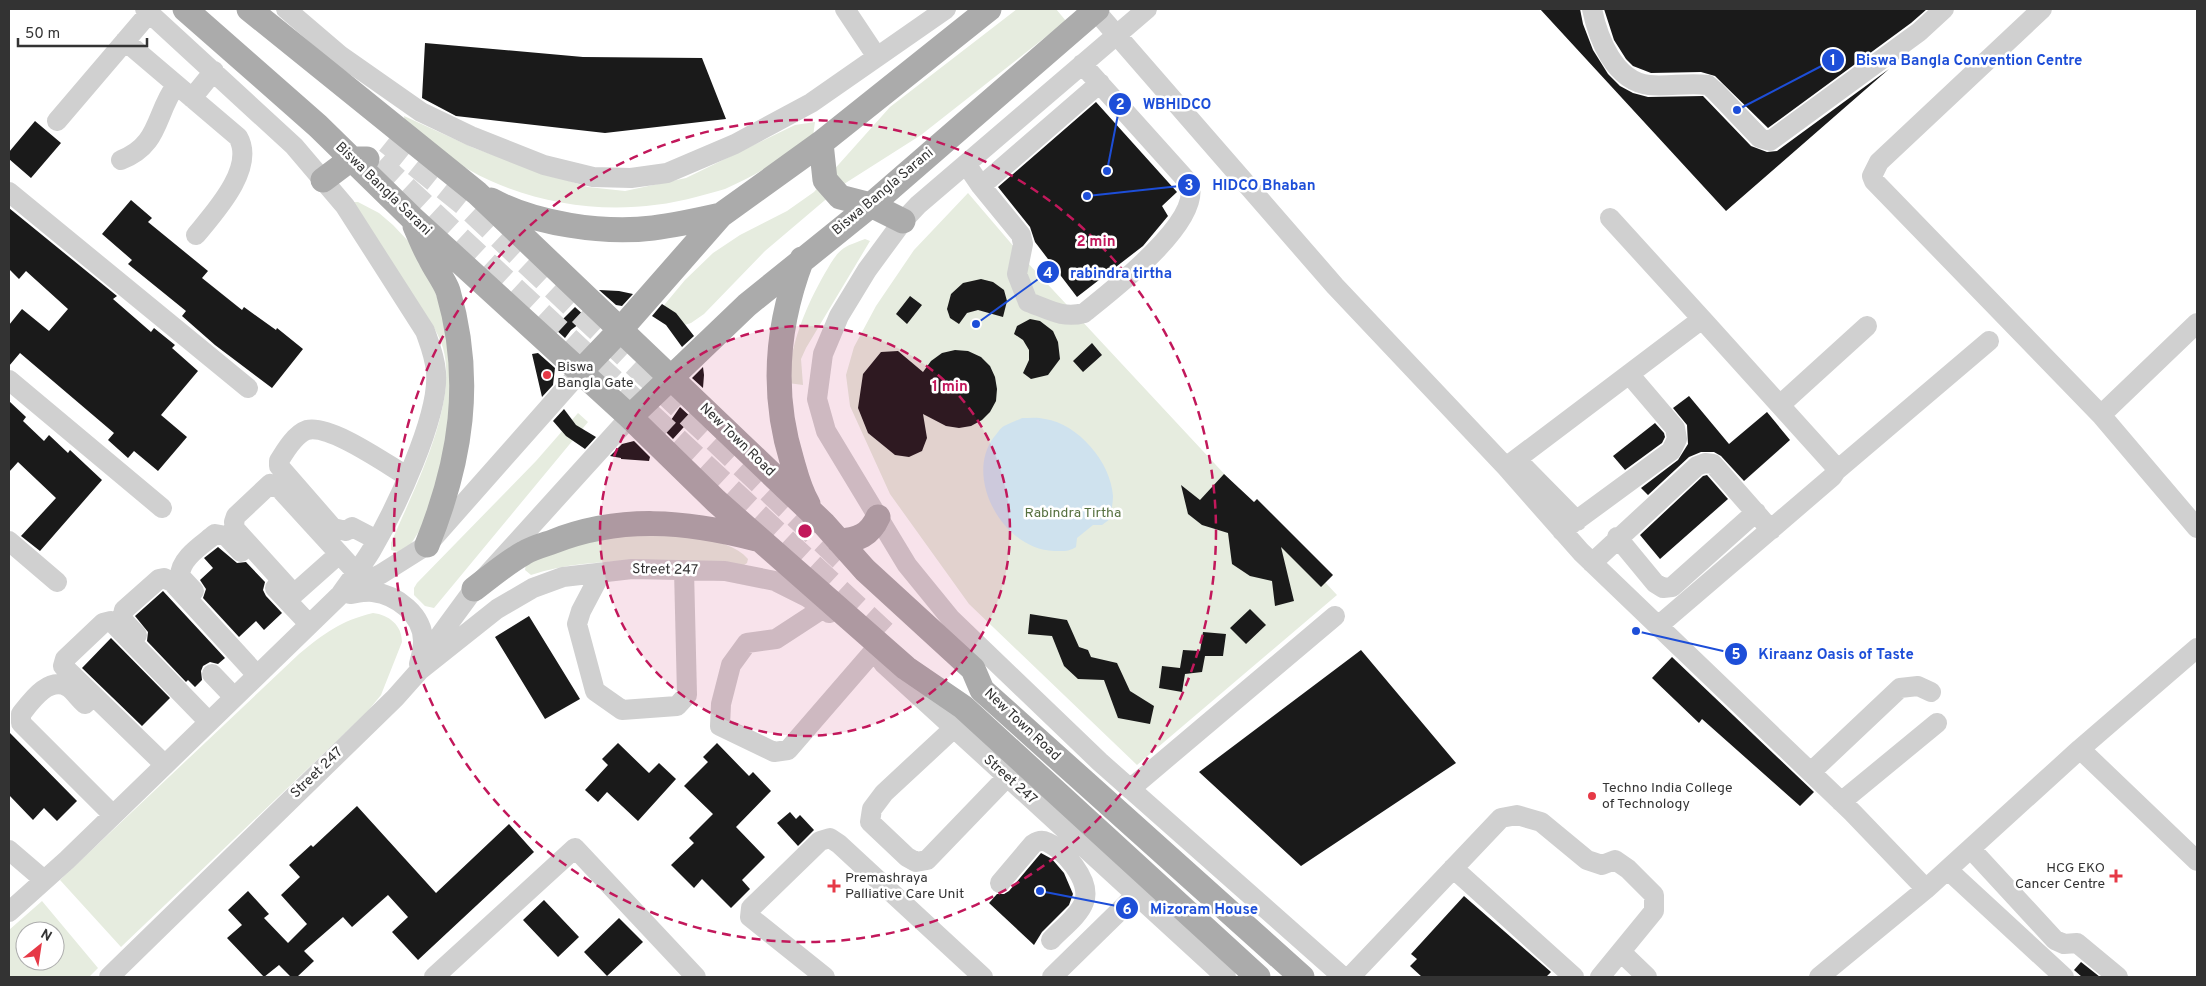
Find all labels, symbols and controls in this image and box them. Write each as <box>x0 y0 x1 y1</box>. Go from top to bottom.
scale bar <box>18 15 146 47</box>
text: 50 m <box>25 25 60 44</box>
callout: Biswa Bangla Convention Centre <box>1820 45 2092 75</box>
text: 1 <box>1830 52 1836 71</box>
text: Biswa Bangla Convention Centre <box>1856 52 2082 71</box>
callout: WBHIDCO <box>1108 89 1221 119</box>
text: 2 <box>1115 96 1125 115</box>
text: WBHIDCO <box>1143 96 1211 115</box>
street label: Biswa Bangla Sarani <box>331 139 435 239</box>
street label: Biswa Bangla Sarani <box>829 145 937 239</box>
callout: HIDCO Bhaban <box>1177 170 1325 200</box>
text: 3 <box>1185 177 1194 196</box>
text: HIDCO Bhaban <box>1212 177 1316 196</box>
text: 2 min <box>1076 233 1116 252</box>
callout: rabindra tirtha <box>1035 257 1182 287</box>
text: 4 <box>1043 265 1053 284</box>
text: rabindra tirtha <box>1070 265 1172 284</box>
place label: Biswa Bangla Gate <box>557 359 634 392</box>
marker: Biswa Bangla Gate <box>541 369 553 381</box>
text: 1 min <box>932 378 968 397</box>
street label: New Town Road <box>696 400 778 480</box>
park label: Rabindra Tirtha <box>1025 505 1121 522</box>
centre of rings <box>796 522 814 540</box>
street label: Street 247 <box>632 561 698 579</box>
callout: Kiraanz Oasis of Taste <box>1723 639 1924 669</box>
text: 5 <box>1731 646 1741 665</box>
text: Kiraanz Oasis of Taste <box>1758 646 1914 665</box>
street label: New Town Road <box>980 685 1064 765</box>
street label: Street 247 <box>287 744 347 802</box>
street label: Street 247 <box>980 752 1040 808</box>
place label: Techno India College of Technology <box>1602 780 1732 813</box>
marker: Techno India College of Technology <box>1586 790 1598 802</box>
place label: HCG EKO Cancer Centre <box>2015 860 2105 893</box>
marker: HCG EKO Cancer Centre <box>2109 869 2123 883</box>
place label: Premashraya Palliative Care Unit <box>845 870 964 903</box>
marker: Premashraya Palliative Care Unit <box>827 879 841 893</box>
callout: Mizoram House <box>1115 893 1268 923</box>
text: 6 <box>1122 901 1132 920</box>
text: Mizoram House <box>1150 901 1258 920</box>
north arrow <box>15 921 65 971</box>
text: N <box>37 926 54 946</box>

